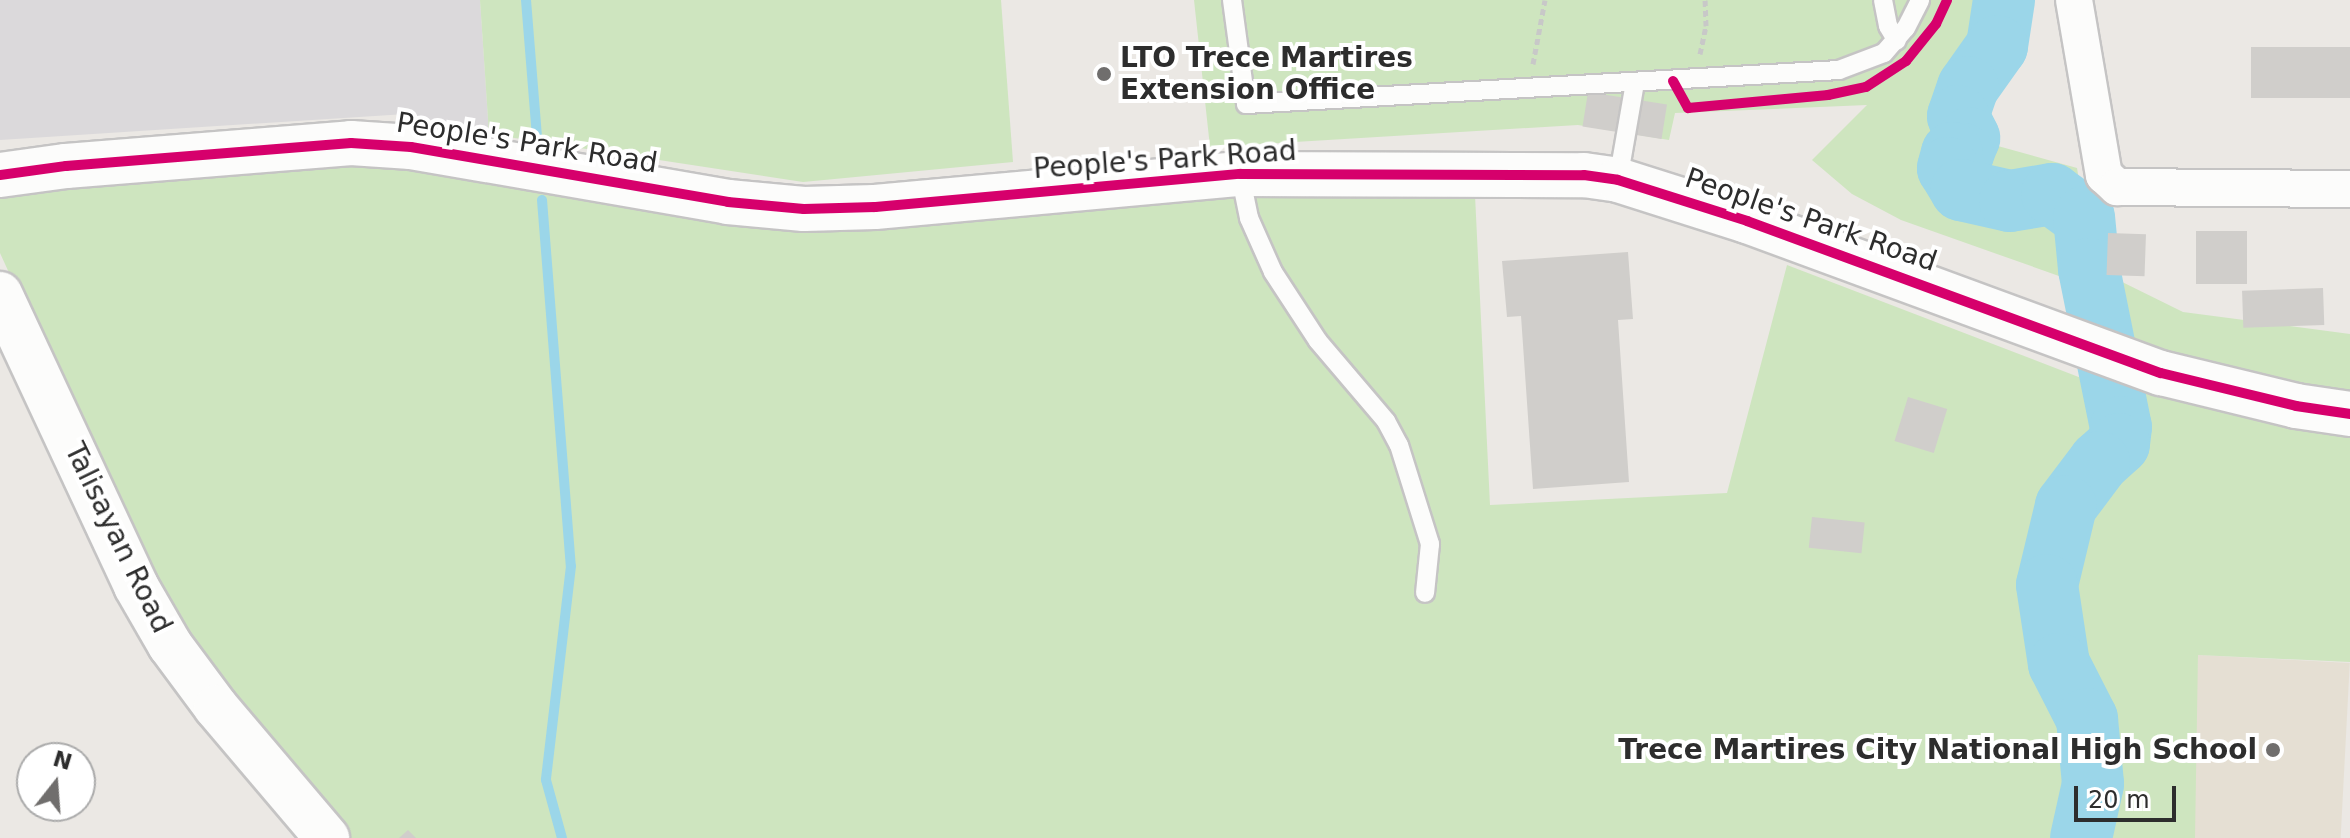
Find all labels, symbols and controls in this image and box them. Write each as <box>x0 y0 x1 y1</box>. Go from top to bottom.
place label: LTO Trece Martires Extension Office <box>1120 41 1413 107</box>
marker: LTO Trece Martires Extension Office <box>1095 65 1113 83</box>
street label: People's Park Road <box>394 106 660 180</box>
street label: People's Park Road <box>1032 134 1298 186</box>
street label: People's Park Road <box>1681 161 1941 279</box>
street label: Talisayan Road <box>57 437 179 639</box>
place label: Trece Martires City National High School <box>1618 733 2257 767</box>
marker: Trece Martires City National High School <box>2264 741 2282 759</box>
north arrow <box>16 742 96 822</box>
text: N <box>50 746 75 775</box>
scale bar <box>2078 770 2180 820</box>
text: 20 m <box>2088 786 2150 814</box>

